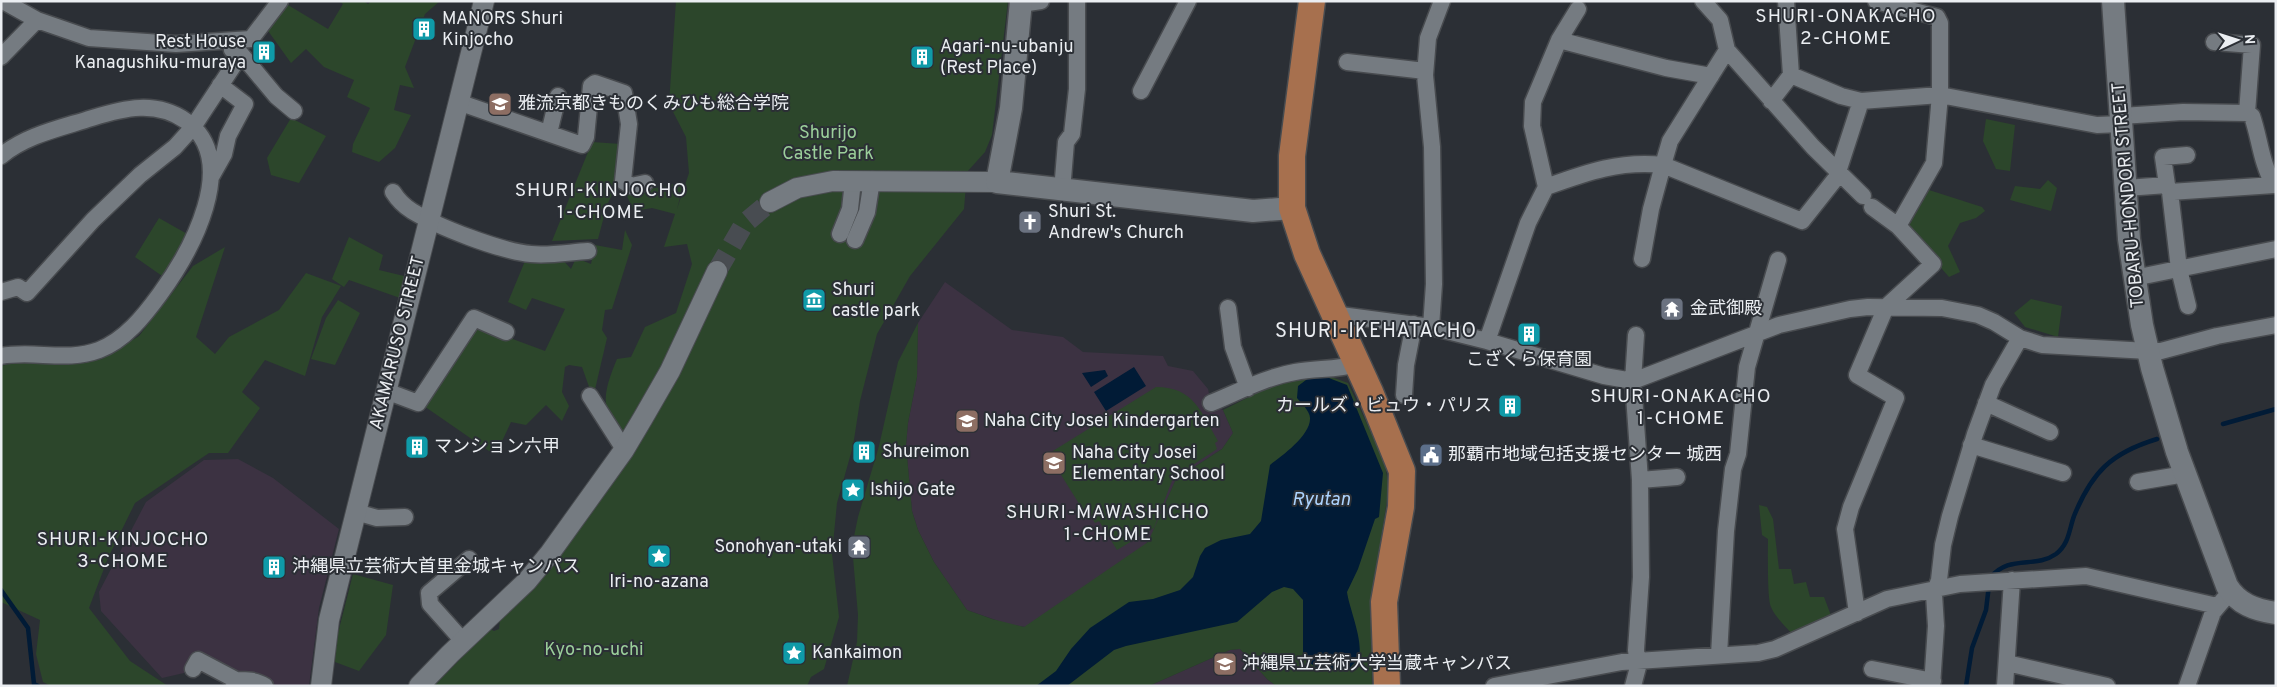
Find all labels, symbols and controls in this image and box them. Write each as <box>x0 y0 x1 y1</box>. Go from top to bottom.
district label: SHURI-ONAKACHO 2-CHOME <box>1755 5 1937 51</box>
place label: MANORS Shuri Kinjocho <box>442 8 563 52</box>
north arrow <box>2212 15 2262 65</box>
building icon: MANORS Shuri Kinjocho <box>411 16 437 42</box>
place label: Rest House Kanagushiku-muraya <box>75 31 246 75</box>
text: N <box>2240 34 2257 45</box>
place label: Agari-nu-ubanju (Rest Place) <box>940 36 1074 80</box>
building icon: Rest House Kanagushiku-muraya <box>251 39 277 65</box>
building icon: Agari-nu-ubanju (Rest Place) <box>909 44 935 70</box>
street label: TOBARU-HONDORI STREET <box>2108 81 2150 309</box>
school or university icon: 雅流京都きものくみひも総合学院 <box>487 91 513 117</box>
place label: 雅流京都きものくみひも総合学院 <box>518 93 789 116</box>
park label: Shurijo Castle Park <box>782 122 874 166</box>
district label: SHURI-KINJOCHO 1-CHOME <box>515 179 687 225</box>
place label: Shuri St. Andrew's Church <box>1048 201 1184 245</box>
church icon: Shuri St. Andrew's Church <box>1017 209 1043 235</box>
street label: AKAMARUSO STREET <box>365 254 431 432</box>
place label: Shuri castle park <box>832 279 920 323</box>
museum icon: Shuri castle park <box>801 287 827 313</box>
temple icon: 金武御殿 <box>1659 296 1685 322</box>
place label: 金武御殿 <box>1690 298 1762 321</box>
district label: SHURI-IKEHATACHO <box>1275 319 1477 345</box>
building icon: こざくら保育園 <box>1516 321 1542 347</box>
place label: こざくら保育園 <box>1466 349 1592 372</box>
district label: SHURI-ONAKACHO 1-CHOME <box>1590 385 1772 431</box>
building icon: カールズ・ビュウ・パリス <box>1497 393 1523 419</box>
place label: カールズ・ビュウ・パリス <box>1276 395 1492 418</box>
school or university icon: Naha City Josei Kindergarten <box>954 408 980 434</box>
place label: Naha City Josei Kindergarten <box>984 410 1220 433</box>
building icon: マンション六甲 <box>404 434 430 460</box>
place label: マンション六甲 <box>434 436 560 459</box>
building icon: Shureimon <box>851 439 877 465</box>
place label: Shureimon <box>882 441 970 464</box>
place label: Naha City Josei Elementary School <box>1072 442 1225 486</box>
public building icon: 那覇市地域包括支援センター 城西 <box>1418 442 1444 468</box>
place label: 那覇市地域包括支援センター 城西 <box>1448 444 1722 467</box>
school or university icon: Naha City Josei Elementary School <box>1041 450 1067 476</box>
place icon: Ishijo Gate <box>840 477 866 503</box>
place label: Ishijo Gate <box>870 479 955 502</box>
water label: Ryutan <box>1292 488 1351 512</box>
district label: SHURI-MAWASHICHO 1-CHOME <box>1006 501 1210 547</box>
district label: SHURI-KINJOCHO 3-CHOME <box>37 528 209 574</box>
temple icon: Sonohyan-utaki <box>846 534 872 560</box>
place label: Sonohyan-utaki <box>715 536 842 559</box>
place icon: Iri-no-azana <box>646 543 672 569</box>
building icon: 沖縄県立芸術大首里金城キャンパス <box>261 554 287 580</box>
place label: 沖縄県立芸術大首里金城キャンパス <box>292 556 580 579</box>
place label: Iri-no-azana <box>609 571 709 594</box>
park label: Kyo-no-uchi <box>544 639 644 662</box>
place icon: Kankaimon <box>781 640 807 666</box>
place label: Kankaimon <box>812 642 902 665</box>
school or university icon: 沖縄県立芸術大学当蔵キャンパス <box>1212 651 1238 677</box>
place label: 沖縄県立芸術大学当蔵キャンパス <box>1242 653 1512 676</box>

